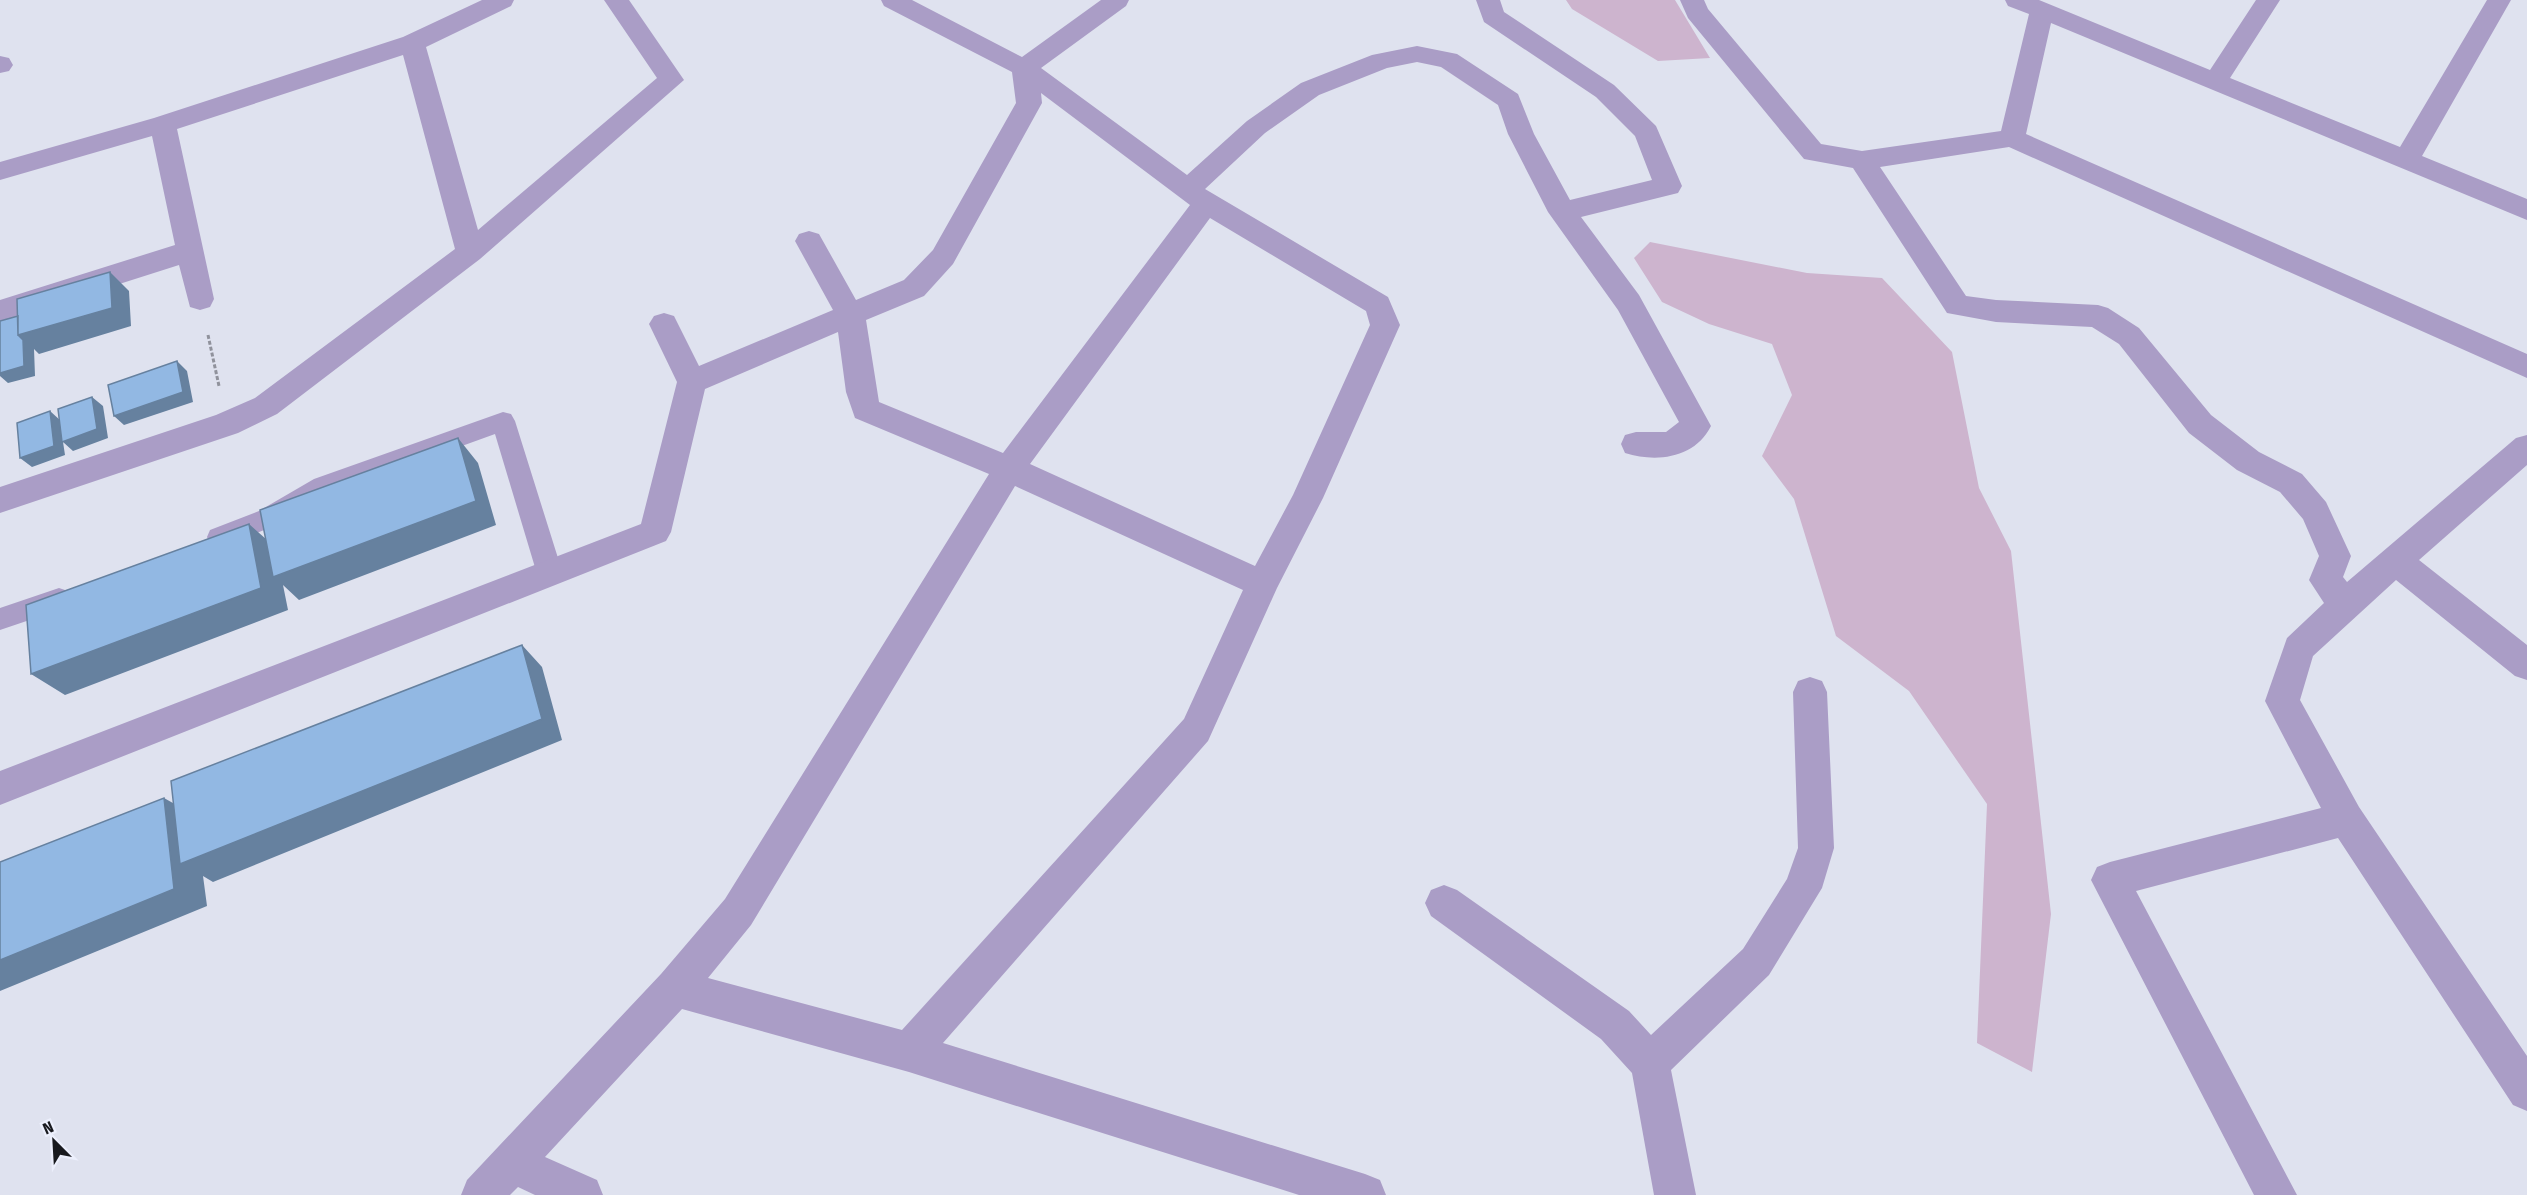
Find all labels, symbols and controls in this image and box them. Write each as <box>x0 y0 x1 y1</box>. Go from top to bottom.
north arrow <box>24 1111 84 1171</box>
text: N <box>40 1117 56 1138</box>

